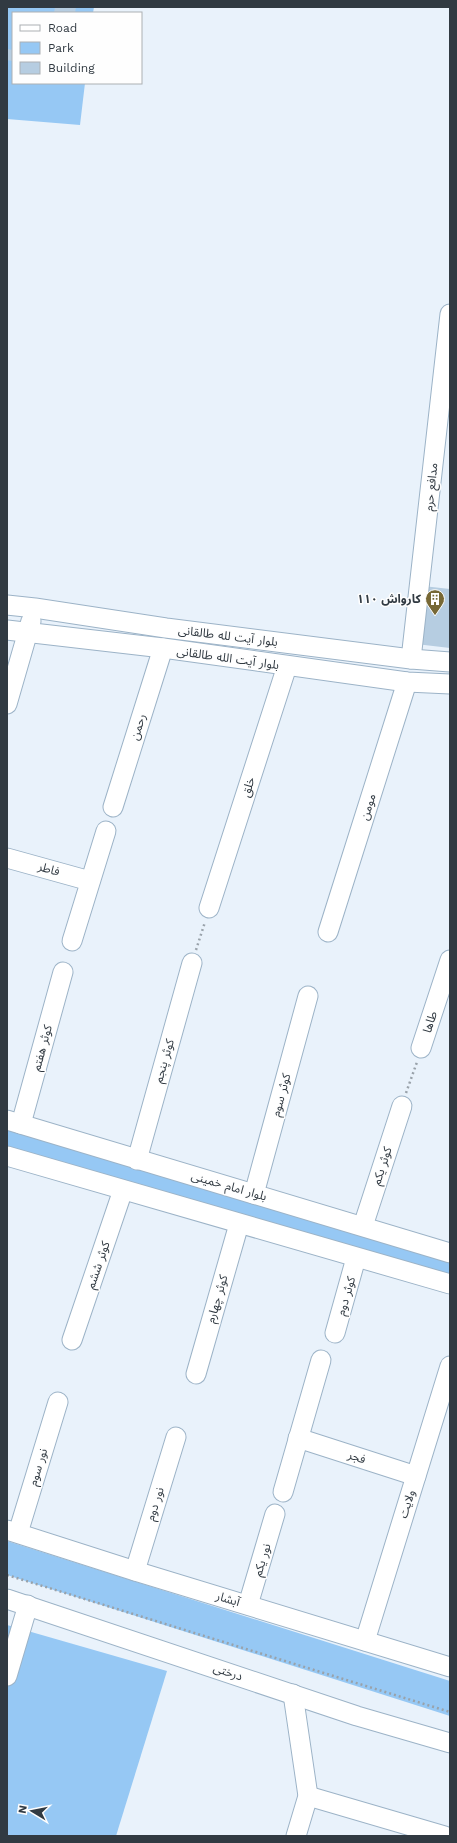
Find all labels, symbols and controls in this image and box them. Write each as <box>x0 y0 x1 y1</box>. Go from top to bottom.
legend <box>12 12 142 84</box>
text: Road <box>48 21 77 35</box>
text: Park <box>48 41 74 55</box>
text: Building <box>48 61 95 75</box>
street label: مدافع حرم <box>422 462 442 512</box>
building icon: کارواش ۱۱۰ <box>424 588 446 616</box>
place label: کارواش ۱۱۰ <box>357 592 422 606</box>
street label: بلوار آیت لله طالقانی <box>177 623 279 649</box>
street label: بلوار آیت الله طالقانی <box>176 644 280 672</box>
street label: رحمن <box>127 712 149 742</box>
street label: خلق <box>238 775 259 799</box>
street label: مومن <box>357 792 379 822</box>
street label: فاطر <box>36 859 61 879</box>
street label: طاها <box>420 1009 440 1035</box>
street label: کوثر هفتم <box>29 1022 57 1073</box>
street label: کوثر پنجم <box>151 1036 179 1085</box>
street label: کوثر سوم <box>269 1071 296 1119</box>
street label: کوثر یکم <box>369 1144 397 1188</box>
street label: بلوار امام خمینی <box>189 1169 268 1205</box>
street label: کوثر ششم <box>83 1238 115 1291</box>
street label: کوثر چهارم <box>203 1272 233 1325</box>
street label: کوثر دوم <box>334 1274 360 1318</box>
street label: نور سوم <box>26 1447 52 1488</box>
street label: فجر <box>345 1447 368 1466</box>
street label: نور دوم <box>143 1486 169 1523</box>
street label: ولایت <box>396 1488 418 1520</box>
street label: نور یکم <box>250 1542 276 1579</box>
street label: آبشار <box>213 1588 242 1609</box>
street label: درختی <box>212 1660 245 1684</box>
north arrow <box>12 1791 52 1831</box>
text: N <box>16 1804 30 1814</box>

